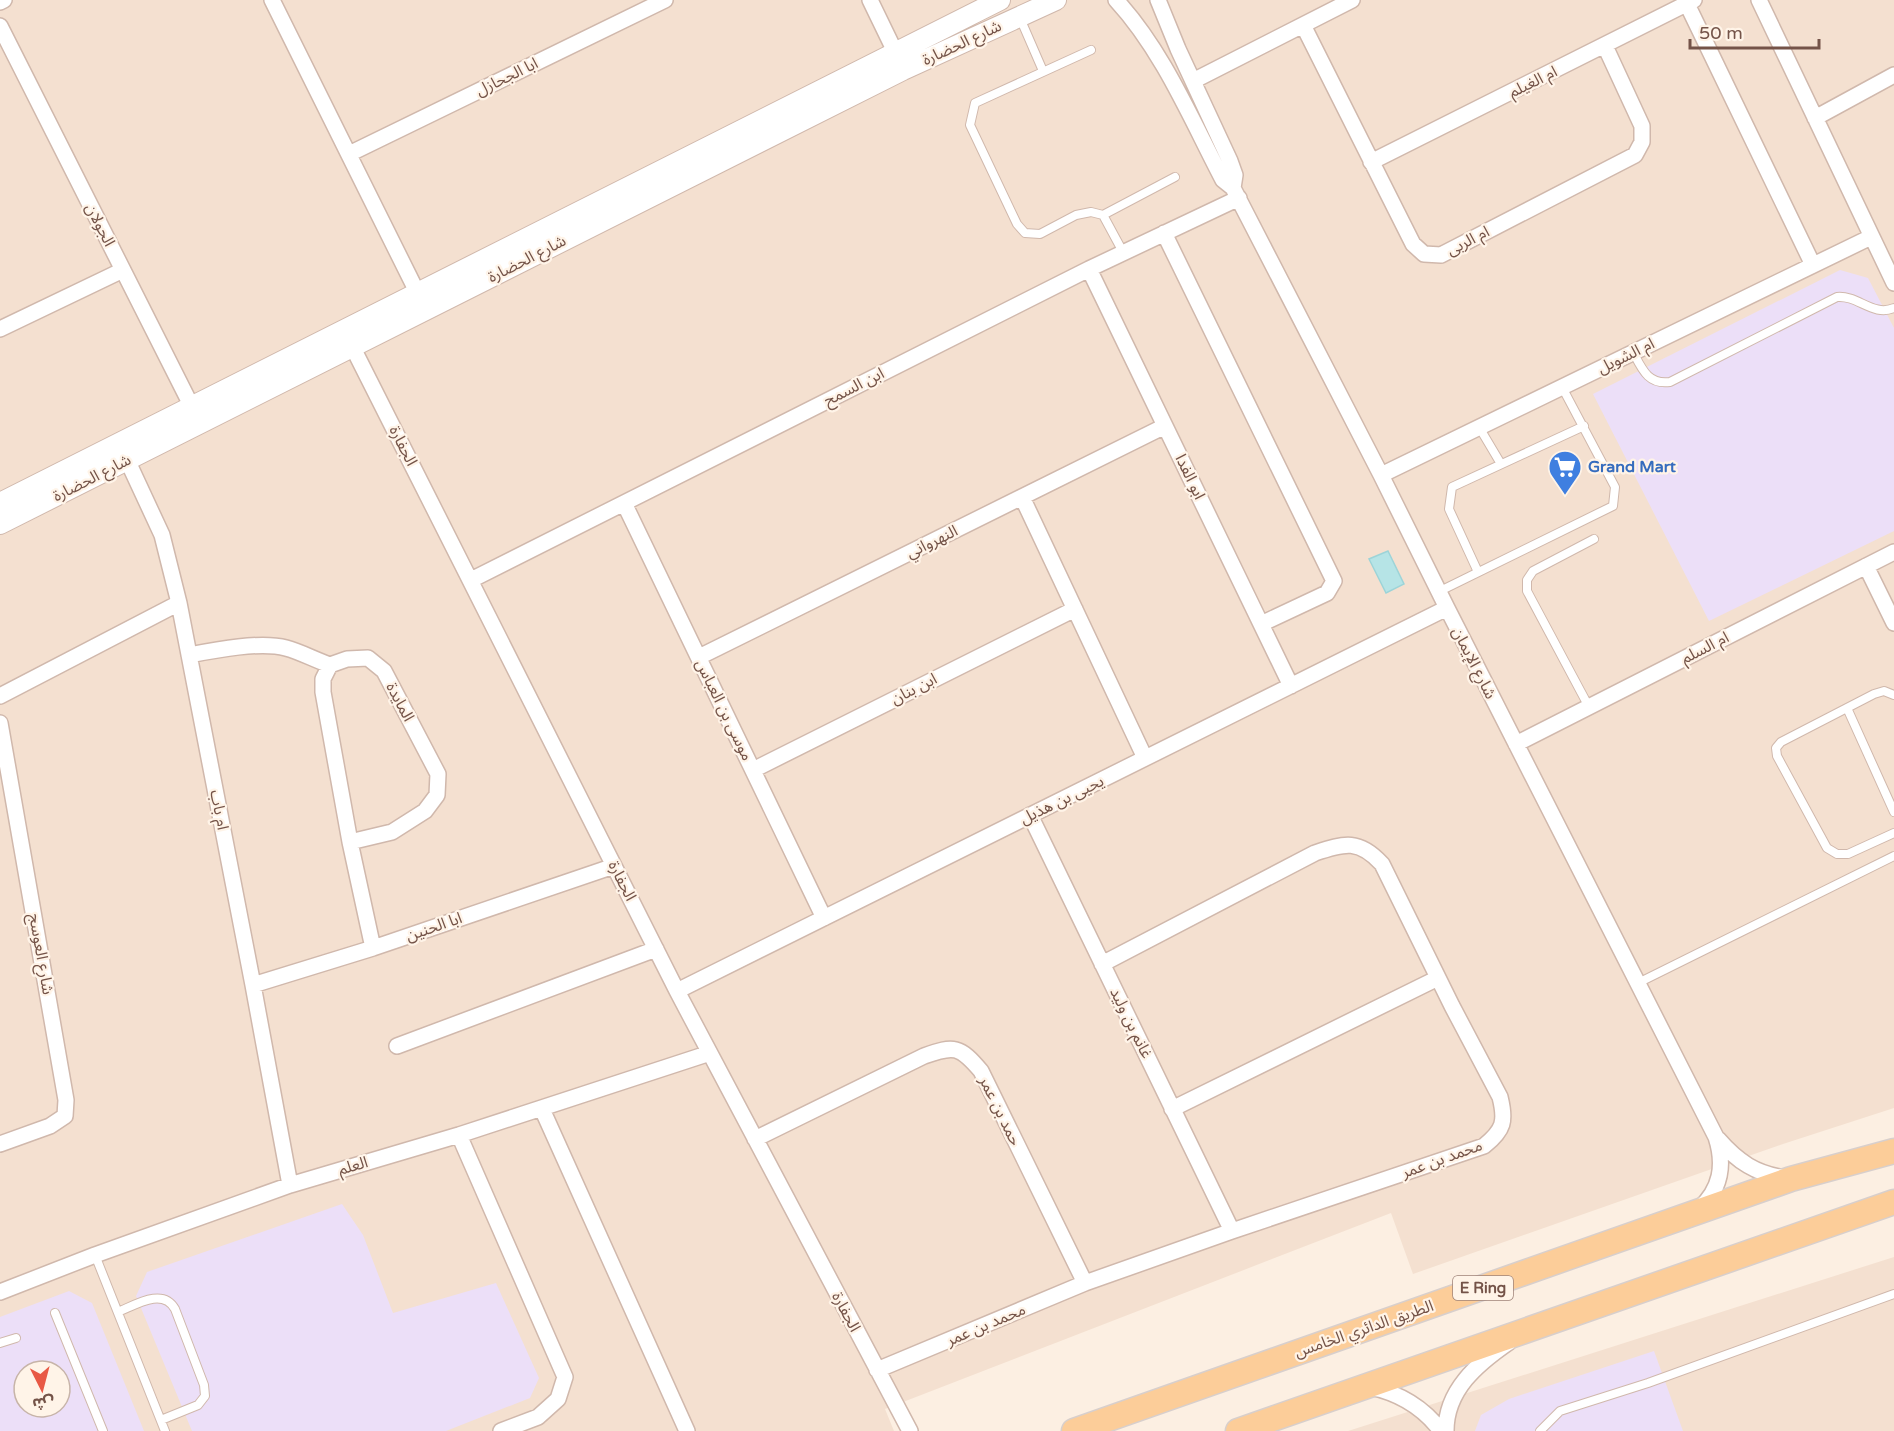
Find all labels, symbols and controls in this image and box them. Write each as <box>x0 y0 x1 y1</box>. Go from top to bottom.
scale bar <box>1690 12 1819 50</box>
street label: شارع الحضارة <box>919 16 1006 72</box>
text: 50 m <box>1699 22 1743 44</box>
street label: ابا الجحازل <box>473 53 541 101</box>
street label: ام الغيلم <box>1505 62 1562 104</box>
street label: الجولان <box>81 200 119 250</box>
street label: ام الربى <box>1443 222 1494 262</box>
street label: شارع الحضارة <box>485 231 570 289</box>
street label: ام الشويل <box>1594 334 1659 380</box>
street label: ابن السمح <box>820 363 888 412</box>
street label: الجفارة <box>384 423 422 469</box>
supermarket icon: Grand Mart <box>1547 449 1583 496</box>
street label: شارع الحضارة <box>50 450 135 508</box>
street label: ابو الفدا <box>1170 451 1210 503</box>
place label: Grand Mart <box>1588 457 1677 477</box>
street label: النهرواني <box>903 521 962 565</box>
street label: شارع الإيمان <box>1446 624 1501 703</box>
street label: ام السلم <box>1678 627 1733 670</box>
street label: موسى بن العباس <box>691 656 757 764</box>
street label: ابن بنان <box>887 669 941 709</box>
street label: المايدة <box>381 679 419 725</box>
street label: يحيى بن هذيل <box>1017 771 1107 829</box>
street label: ام باب <box>203 788 233 832</box>
street label: الجفارة <box>603 858 641 904</box>
street label: ابا الحنين <box>403 908 465 946</box>
street label: شارع العوسج <box>22 912 58 997</box>
street label: غانم بن وليد <box>1104 984 1157 1062</box>
street label: حمد بن عمر <box>974 1072 1025 1149</box>
street label: محمد بن عمر <box>1398 1135 1485 1183</box>
street label: العلم <box>336 1152 371 1182</box>
road number: E Ring <box>1453 1276 1513 1300</box>
street label: الجفارة <box>827 1289 865 1335</box>
street label: الطريق الدائري الخامس <box>1292 1296 1437 1364</box>
street label: محمد بن عمر <box>942 1299 1029 1351</box>
north arrow <box>12 1359 72 1419</box>
text: ش <box>31 1392 55 1414</box>

